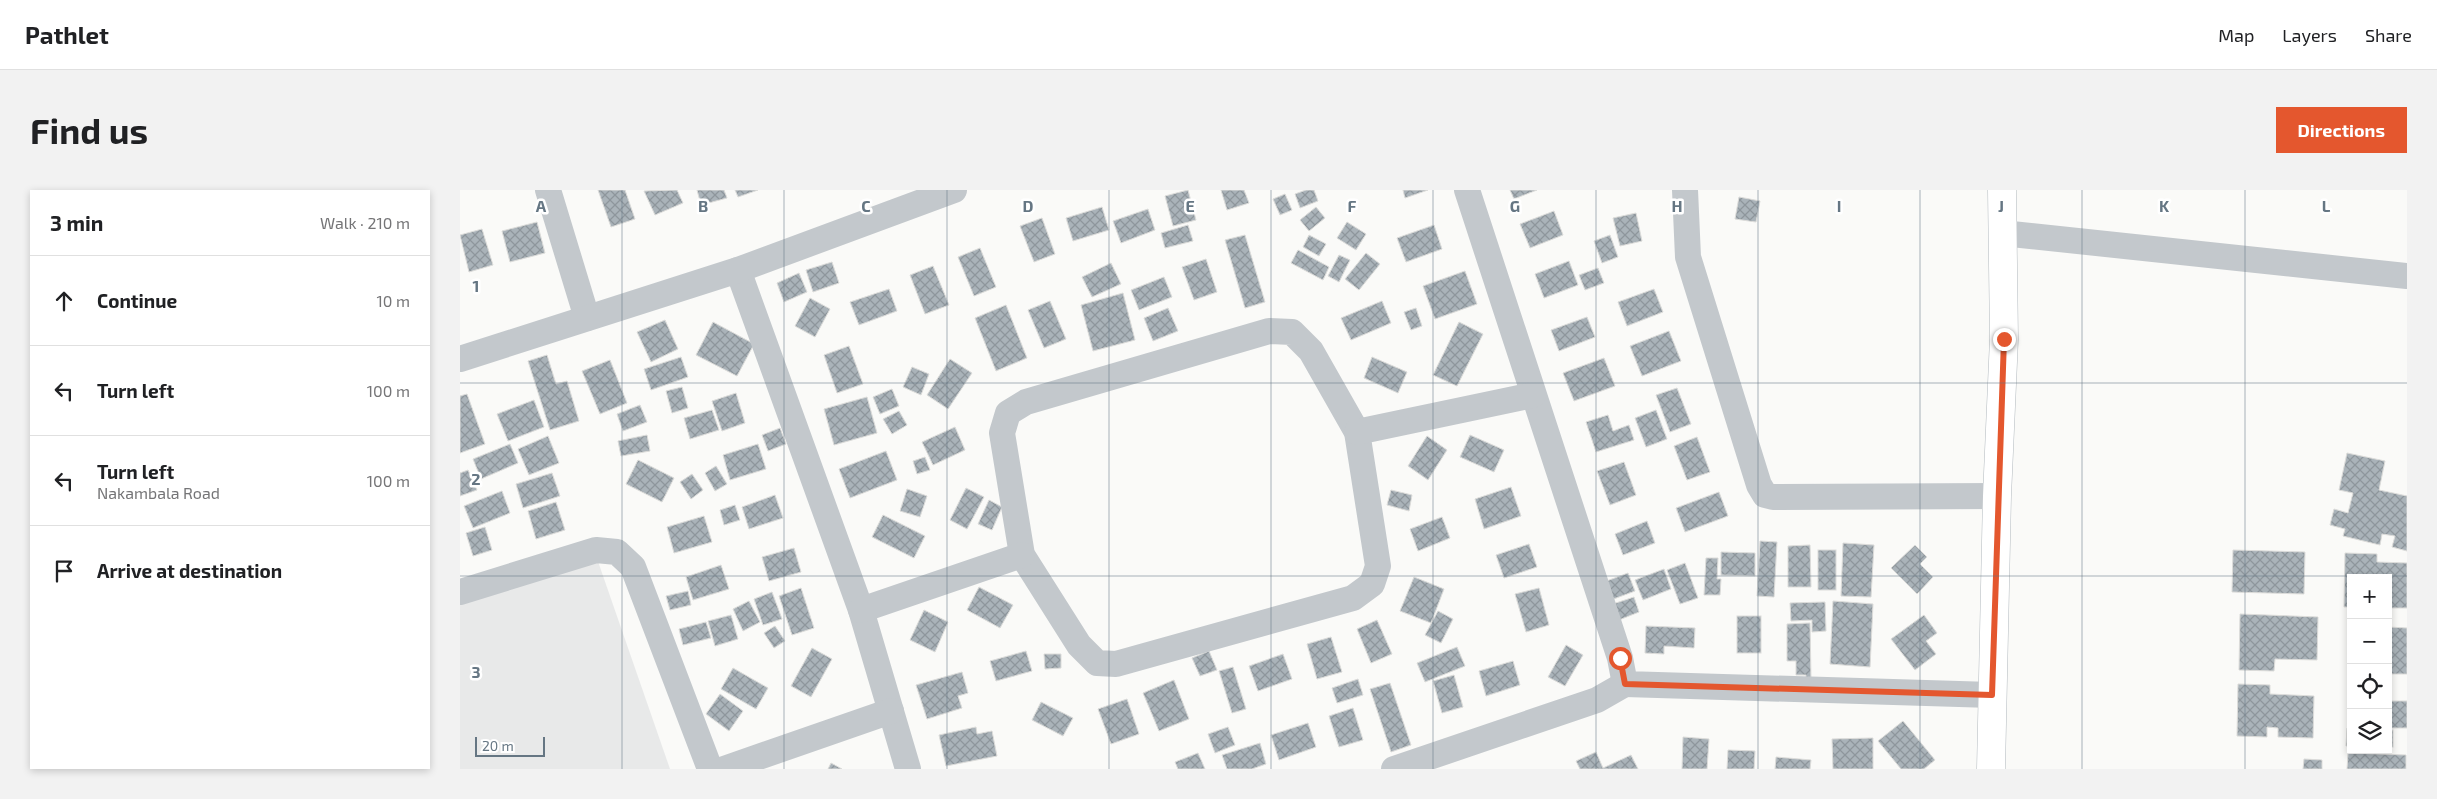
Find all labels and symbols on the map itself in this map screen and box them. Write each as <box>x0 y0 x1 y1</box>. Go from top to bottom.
text: A <box>536 196 547 215</box>
text: B <box>698 196 708 215</box>
text: C <box>861 196 871 215</box>
text: D <box>1023 196 1034 215</box>
text: E <box>1185 196 1195 215</box>
text: F <box>1348 196 1357 215</box>
text: G <box>1510 196 1520 215</box>
text: H <box>1671 196 1683 215</box>
text: I <box>1837 196 1841 215</box>
text: J <box>1998 196 2004 215</box>
text: K <box>2159 196 2170 215</box>
text: L <box>2322 196 2331 215</box>
text: 1 <box>473 276 479 295</box>
route end <box>1993 328 2016 351</box>
text: 2 <box>471 469 481 488</box>
route start <box>1609 647 1632 670</box>
text: 3 <box>471 662 481 681</box>
scale bar <box>475 734 545 757</box>

